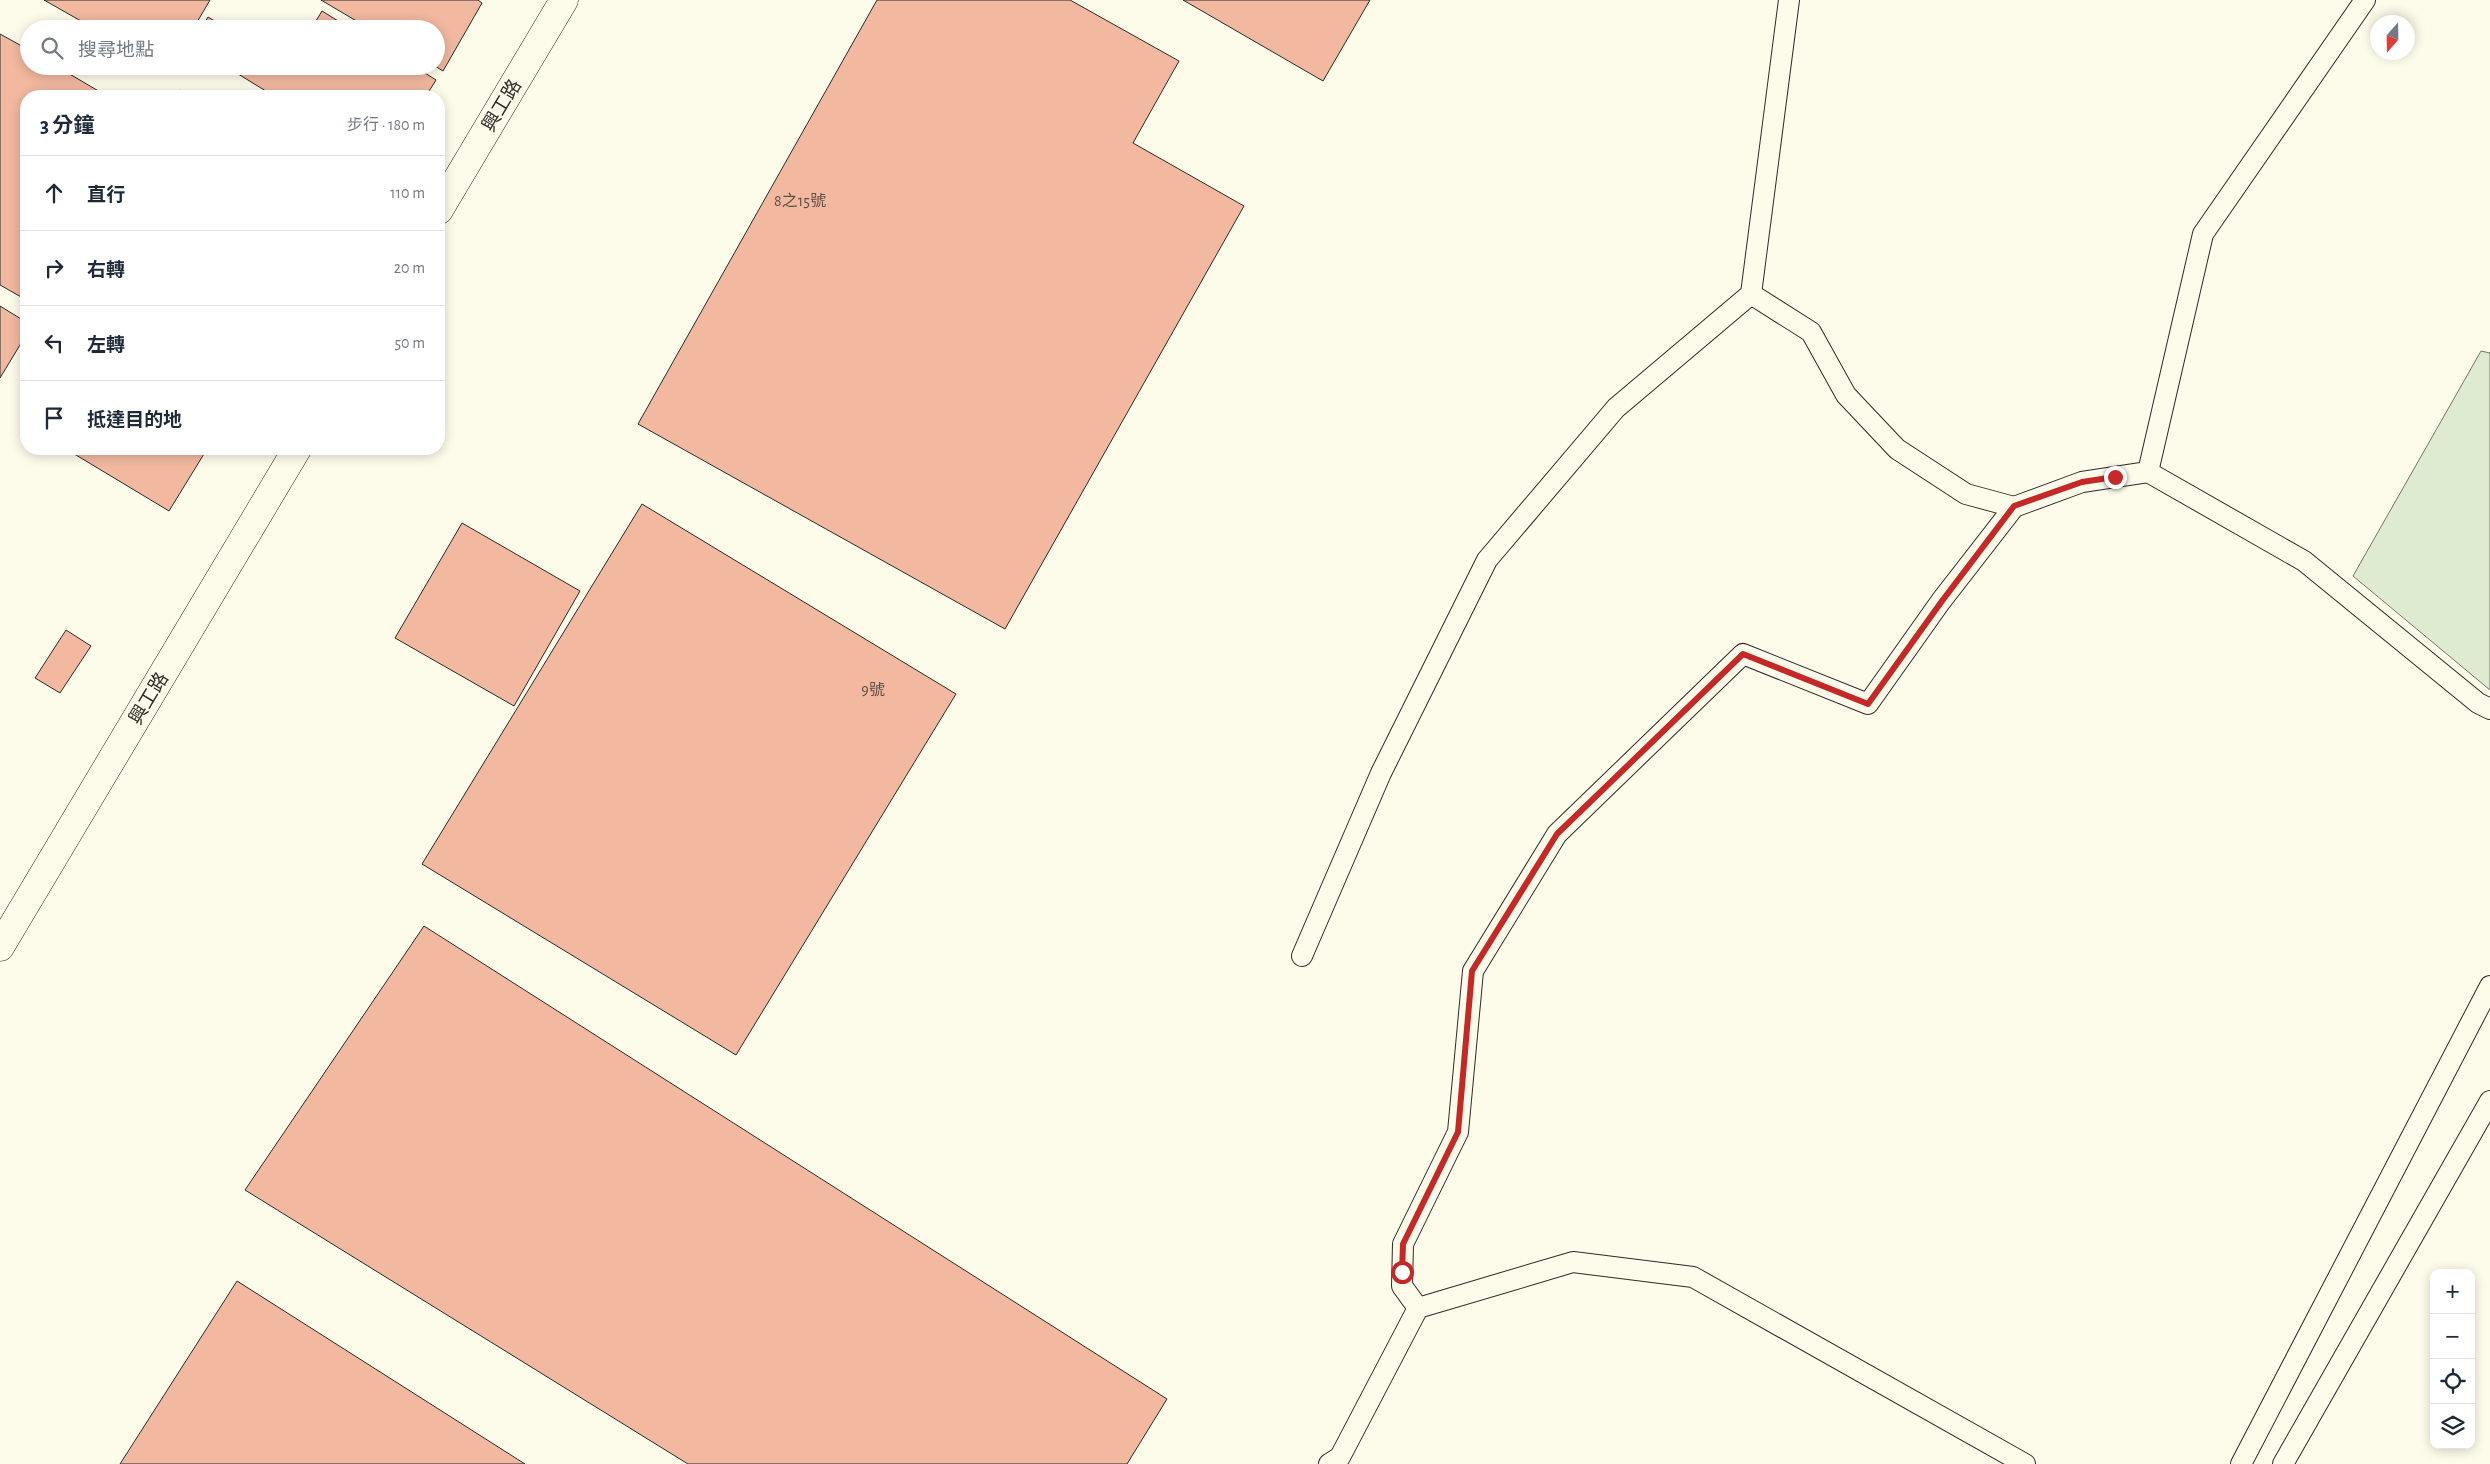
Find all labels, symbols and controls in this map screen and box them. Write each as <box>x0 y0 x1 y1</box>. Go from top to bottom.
north arrow <box>2370 15 2415 60</box>
search box <box>20 20 445 75</box>
icon: search <box>38 34 66 62</box>
text: 搜尋地點 <box>78 41 154 60</box>
street label: 興工路 <box>479 76 525 135</box>
text: 3 分鐘 <box>40 115 94 136</box>
text: 步行 · 180 m <box>347 117 425 133</box>
icon: ahead <box>40 179 68 207</box>
text: 110 m <box>390 185 425 201</box>
text: 直行 <box>87 186 125 205</box>
house number: 8之15號 <box>774 192 826 209</box>
icon: right <box>40 254 68 282</box>
text: 20 m <box>394 260 425 276</box>
text: 右轉 <box>87 261 125 280</box>
icon: left <box>40 329 68 357</box>
text: 50 m <box>394 335 425 351</box>
text: 左轉 <box>87 336 125 355</box>
icon: arrive <box>40 404 68 432</box>
text: 抵達目的地 <box>87 411 182 430</box>
route end <box>2104 466 2127 489</box>
street label: 興工路 <box>126 669 172 728</box>
house number: 9號 <box>861 682 885 698</box>
route start <box>1391 1261 1414 1284</box>
map controls <box>2430 1269 2475 1449</box>
button: + <box>2430 1269 2475 1314</box>
button: − <box>2430 1314 2475 1359</box>
button: locate <box>2430 1359 2475 1404</box>
button: layers <box>2430 1404 2475 1449</box>

